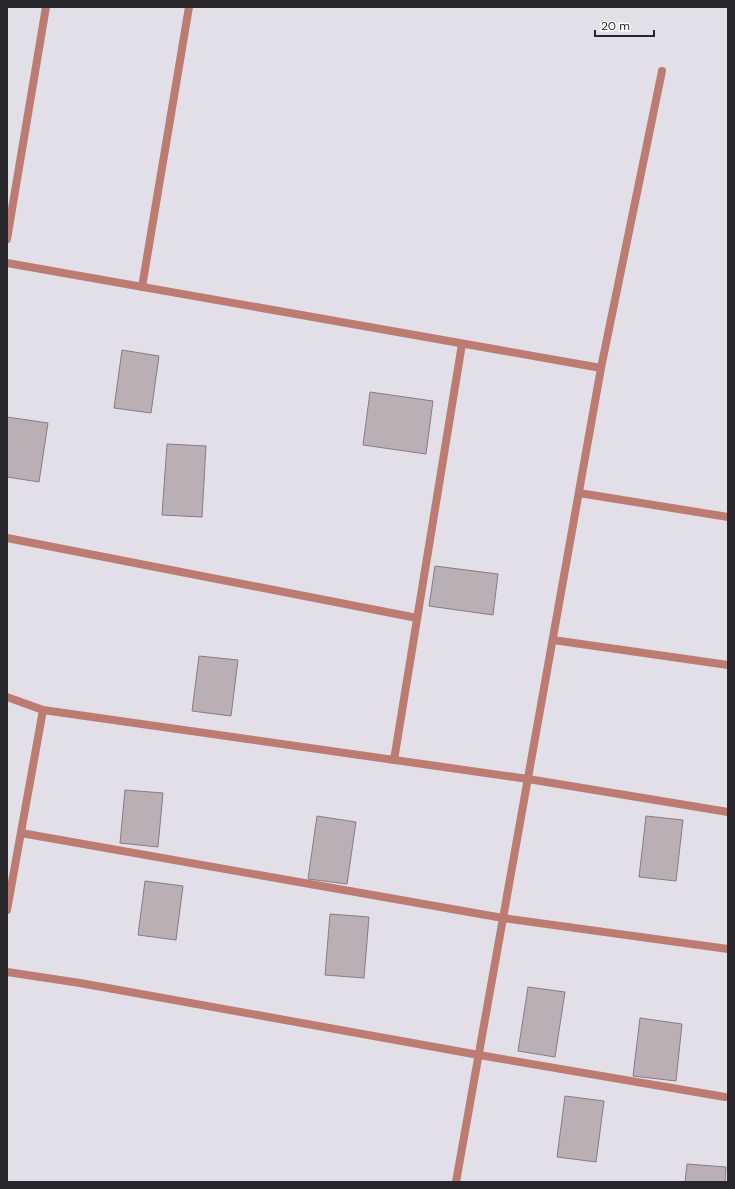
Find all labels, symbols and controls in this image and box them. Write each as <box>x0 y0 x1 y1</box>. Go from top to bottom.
scale bar <box>595 12 654 38</box>
text: 20 m <box>601 18 630 34</box>

